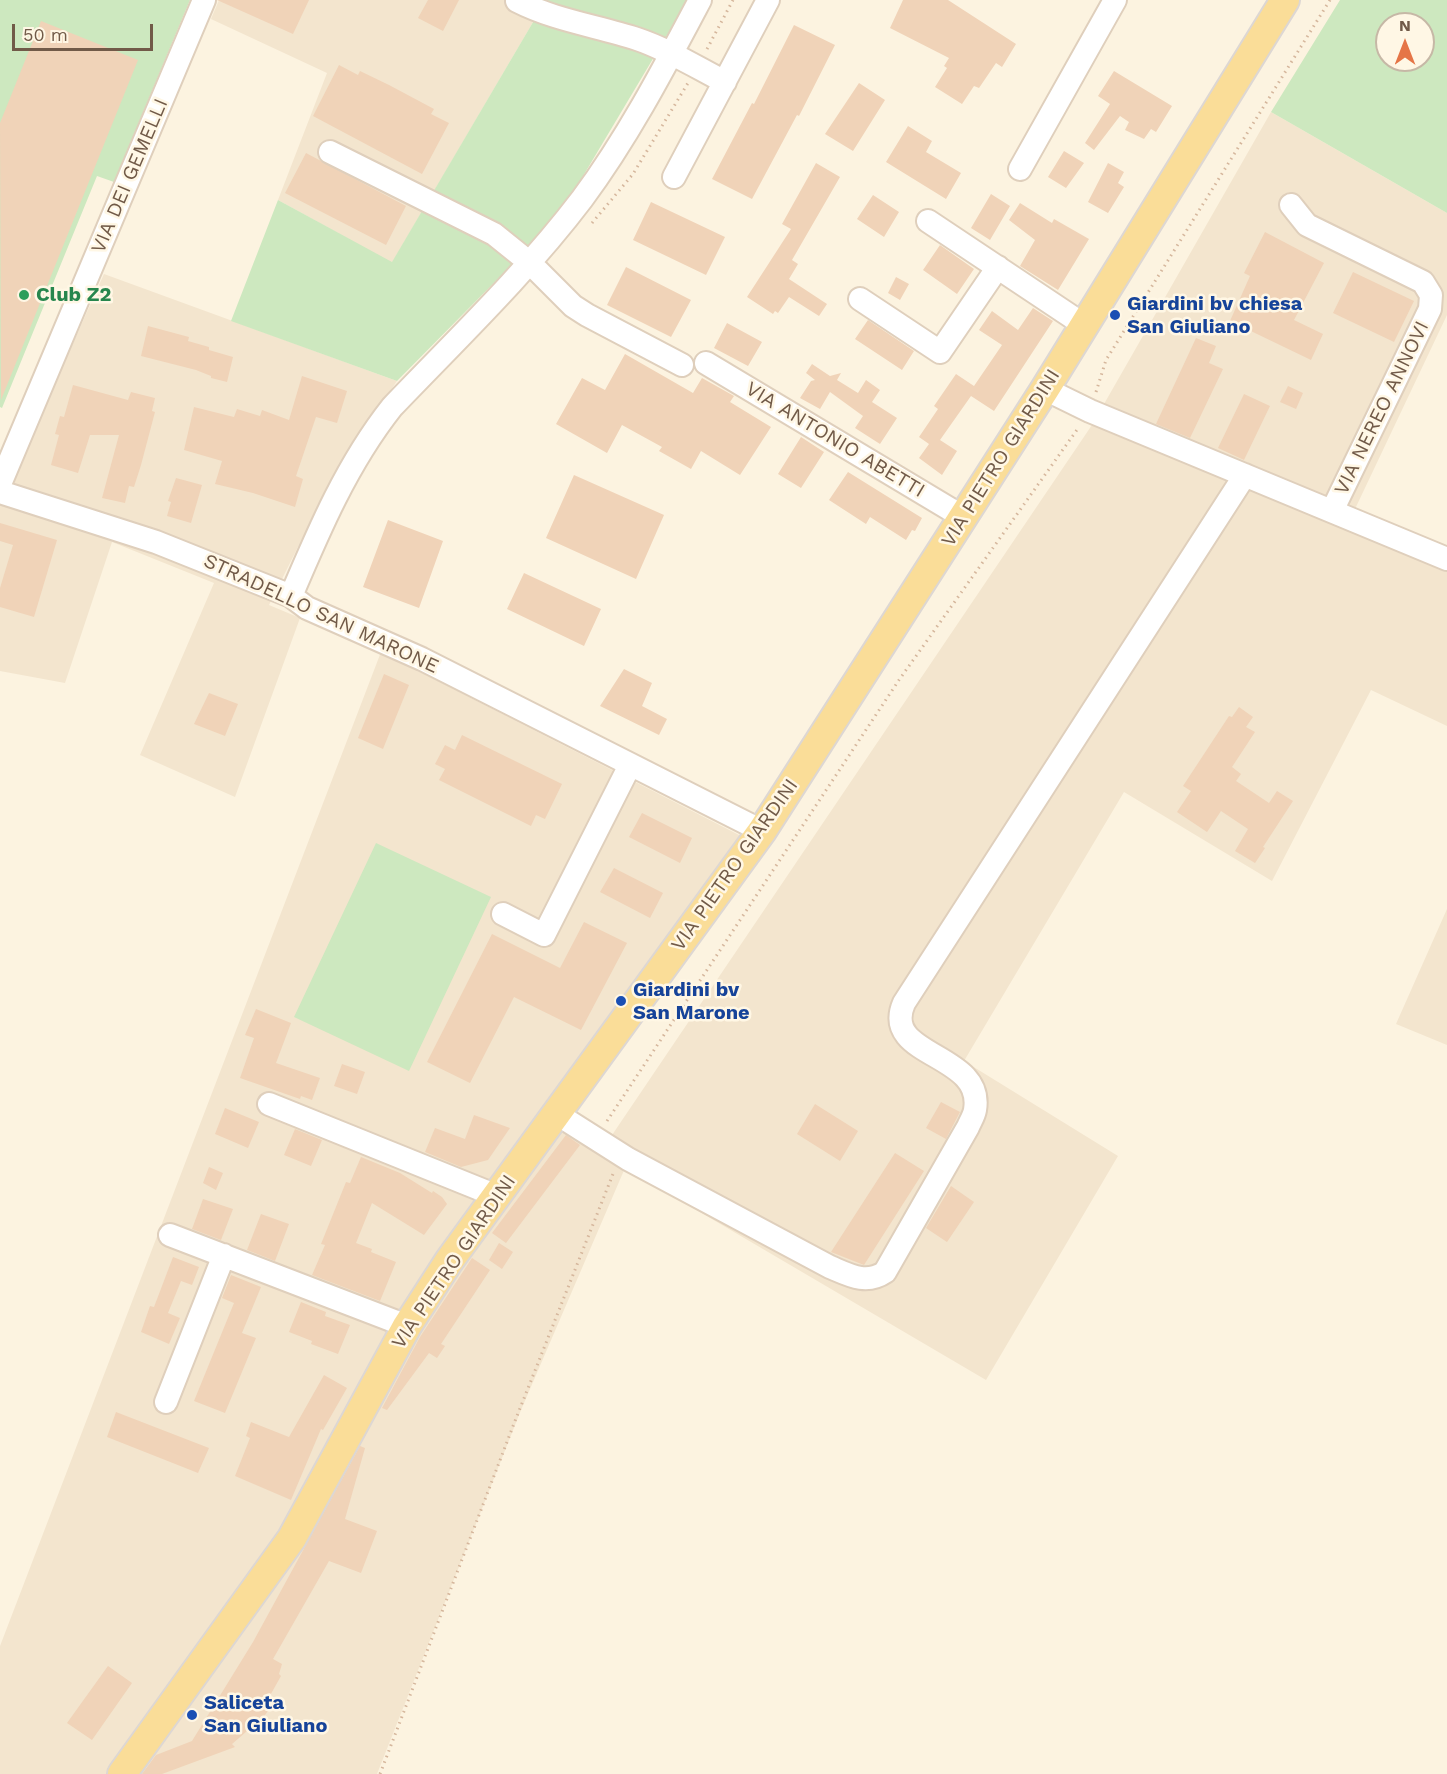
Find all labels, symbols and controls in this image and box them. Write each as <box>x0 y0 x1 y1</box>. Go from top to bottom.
scale bar <box>15 12 156 50</box>
north arrow <box>1375 12 1435 72</box>
text: N <box>1399 16 1411 35</box>
text: 50 m <box>23 24 68 45</box>
street label: VIA DEI GEMELLI <box>87 95 173 257</box>
place label: Club Z2 <box>36 283 111 307</box>
marker: Club Z2 <box>17 288 31 302</box>
place label: Giardini bv chiesa San Giuliano <box>1127 292 1302 339</box>
marker: Giardini bv chiesa San Giuliano <box>1108 308 1122 322</box>
street label: VIA NEREO ANNOVI <box>1330 317 1434 499</box>
street label: VIA PIETRO GIARDINI <box>937 365 1065 551</box>
street label: VIA ANTONIO ABETTI <box>741 377 929 503</box>
street label: STRADELLO SAN MARONE <box>200 549 442 679</box>
street label: VIA PIETRO GIARDINI <box>666 774 804 956</box>
place label: Giardini bv San Marone <box>633 978 750 1025</box>
marker: Giardini bv San Marone <box>614 994 628 1008</box>
street label: VIA PIETRO GIARDINI <box>387 1170 521 1354</box>
place label: Saliceta San Giuliano <box>204 1691 327 1738</box>
marker: Saliceta San Giuliano <box>185 1708 199 1722</box>

